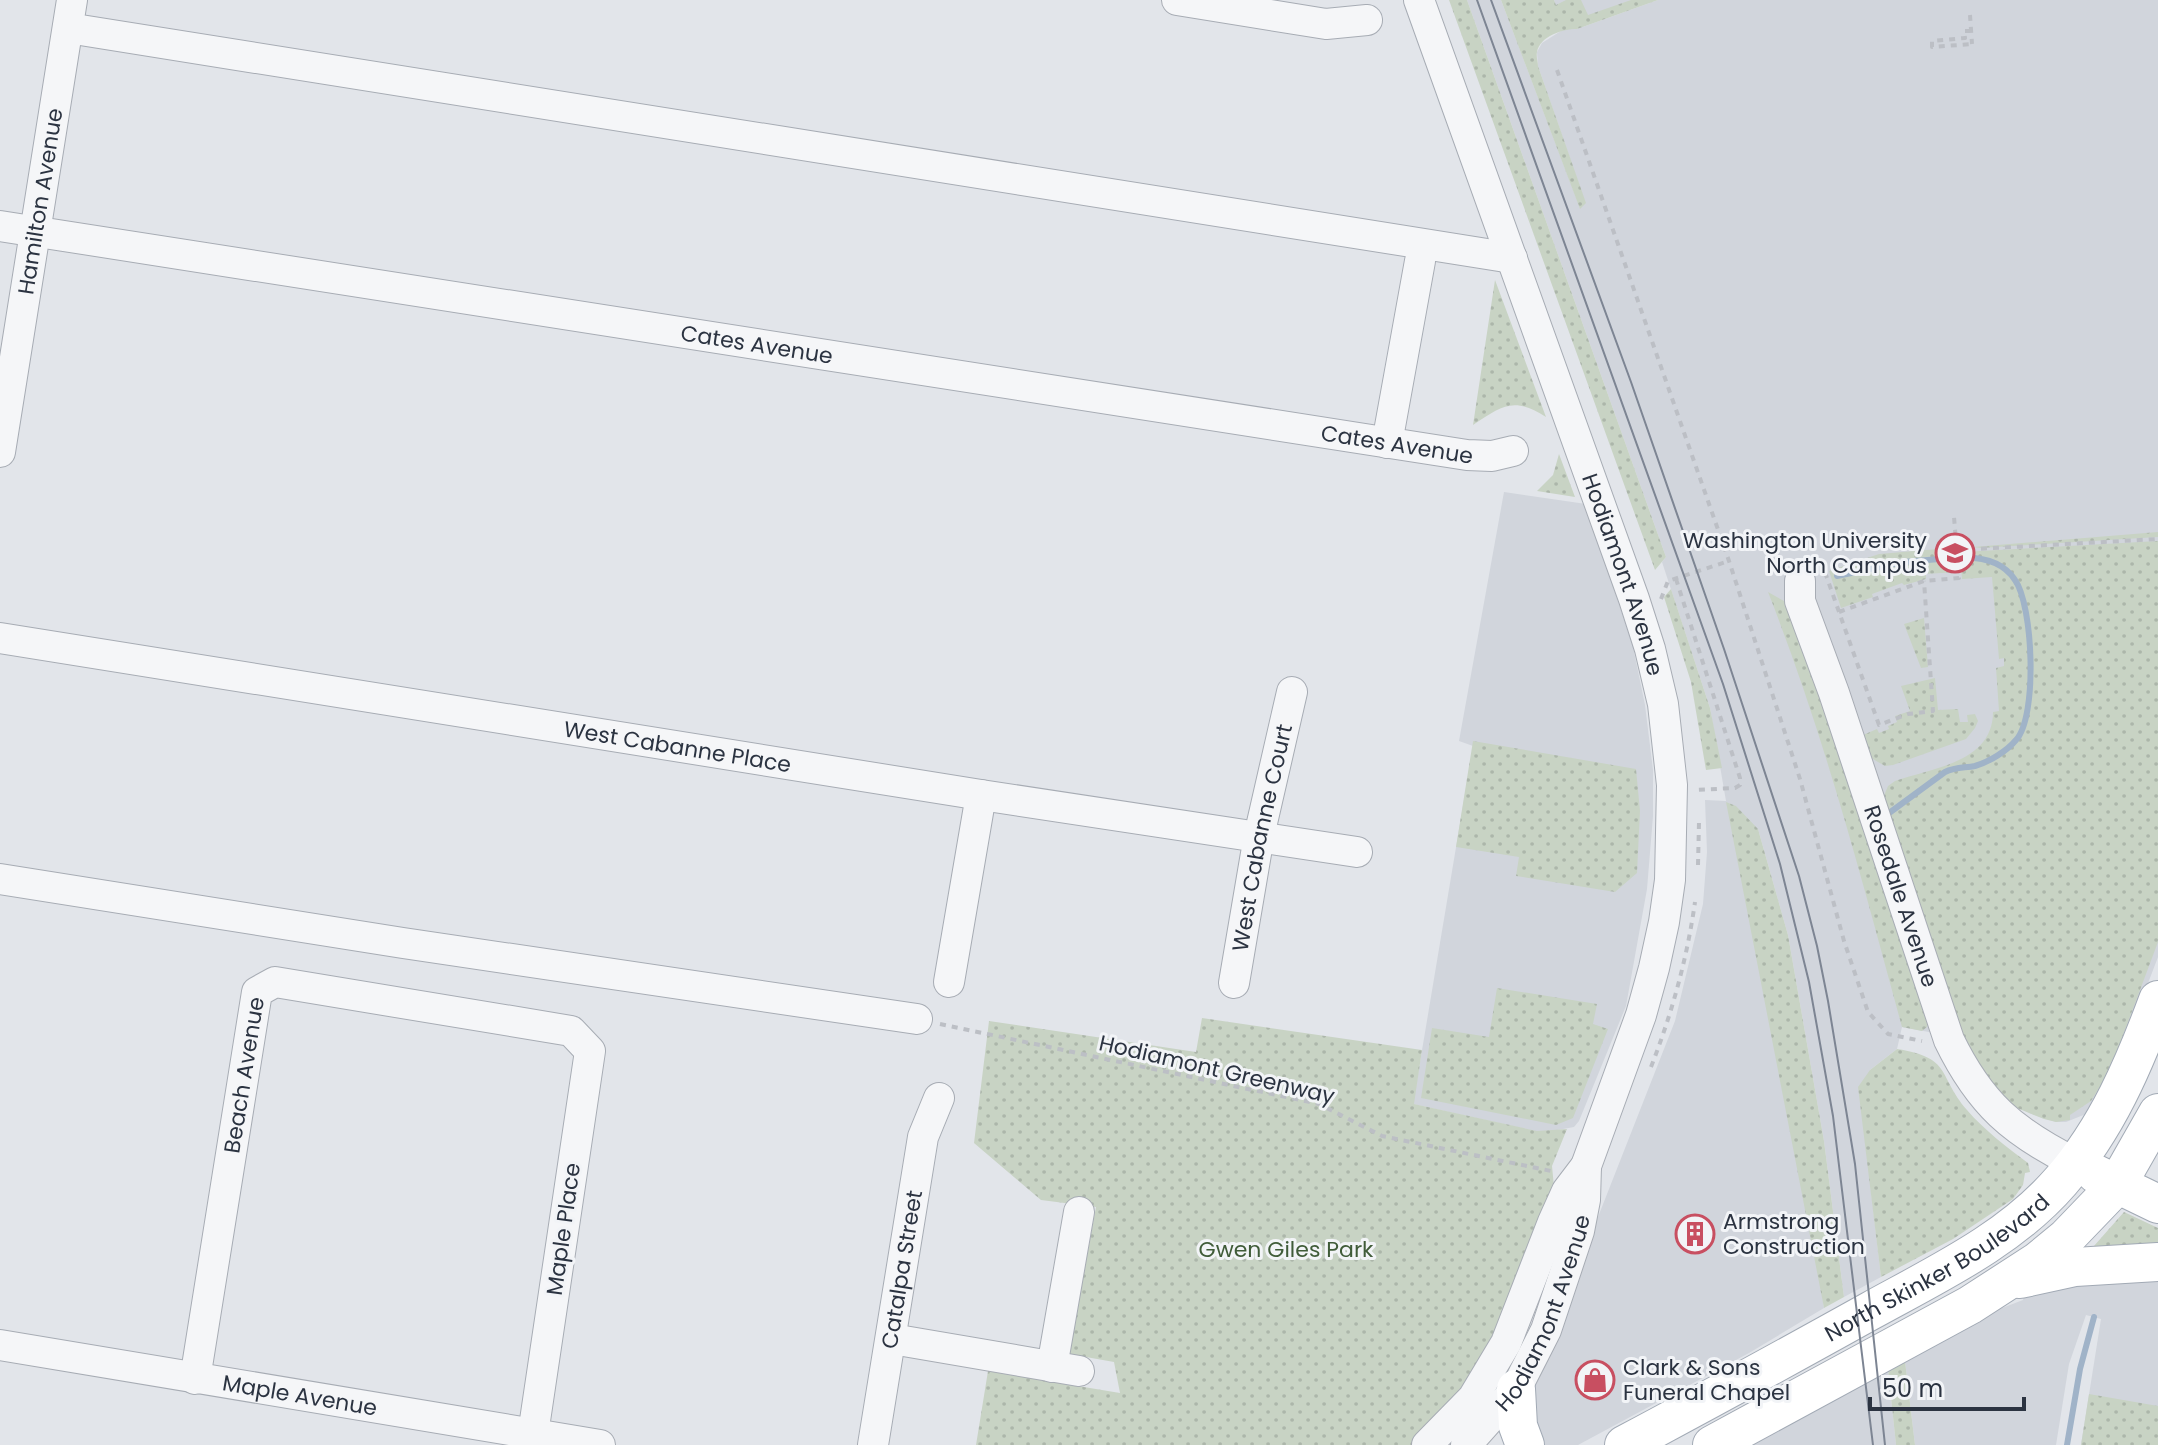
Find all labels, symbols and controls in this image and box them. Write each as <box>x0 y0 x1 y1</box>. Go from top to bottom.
street label: Hamilton Avenue <box>10 106 71 297</box>
street label: Cates Avenue <box>679 317 835 372</box>
street label: Cates Avenue <box>1319 417 1475 472</box>
street label: Hodiamont Avenue <box>1574 469 1671 679</box>
place label: Washington University North Campus <box>1683 525 1928 581</box>
school or university icon: Washington University North Campus <box>1934 532 1976 574</box>
street label: West Cabanne Place <box>561 713 793 780</box>
street label: West Cabanne Court <box>1225 721 1300 954</box>
street label: Rosedale Avenue <box>1856 801 1945 991</box>
street label: Beach Avenue <box>216 995 272 1155</box>
street label: Hodiamont Greenway <box>1096 1027 1338 1112</box>
street label: Maple Place <box>539 1161 588 1297</box>
street label: North Skinker Boulevard <box>1819 1187 2057 1349</box>
street label: Catalpa Street <box>874 1188 930 1351</box>
place label: Armstrong Construction <box>1723 1206 1865 1262</box>
street label: Hodiamont Avenue <box>1488 1212 1598 1418</box>
building icon: Armstrong Construction <box>1674 1213 1716 1255</box>
park label: Gwen Giles Park <box>1199 1234 1374 1265</box>
place label: Clark & Sons Funeral Chapel <box>1623 1352 1790 1408</box>
shop icon: Clark & Sons Funeral Chapel <box>1574 1359 1616 1401</box>
scale bar <box>1870 1361 2024 1411</box>
street label: Maple Avenue <box>220 1367 379 1424</box>
text: 50 m <box>1882 1372 1943 1405</box>

